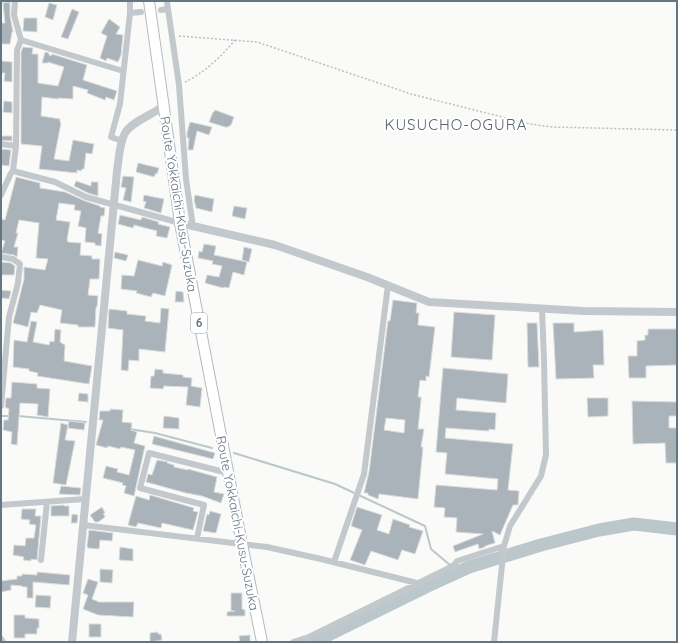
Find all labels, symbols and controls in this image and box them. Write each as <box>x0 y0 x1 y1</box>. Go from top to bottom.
street label: Route Yokkaichi-Kusu-Suzuka <box>157 115 201 293</box>
district label: KUSUCHO-OGURA <box>385 115 527 134</box>
road number: 6 <box>191 313 207 333</box>
street label: Route Yokkaichi-Kusu-Suzuka <box>213 434 263 612</box>

